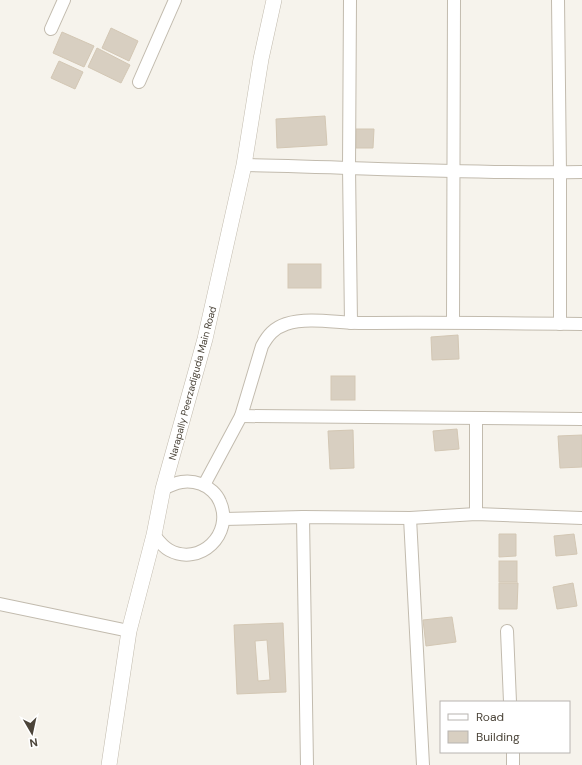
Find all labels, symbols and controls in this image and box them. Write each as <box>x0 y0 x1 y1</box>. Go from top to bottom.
street label: Narapally Peerzadiguda Main Road <box>166 305 219 461</box>
legend <box>440 701 570 753</box>
text: Road <box>476 709 504 725</box>
north arrow <box>12 713 52 753</box>
text: Building <box>476 729 520 745</box>
text: N <box>29 735 39 750</box>

